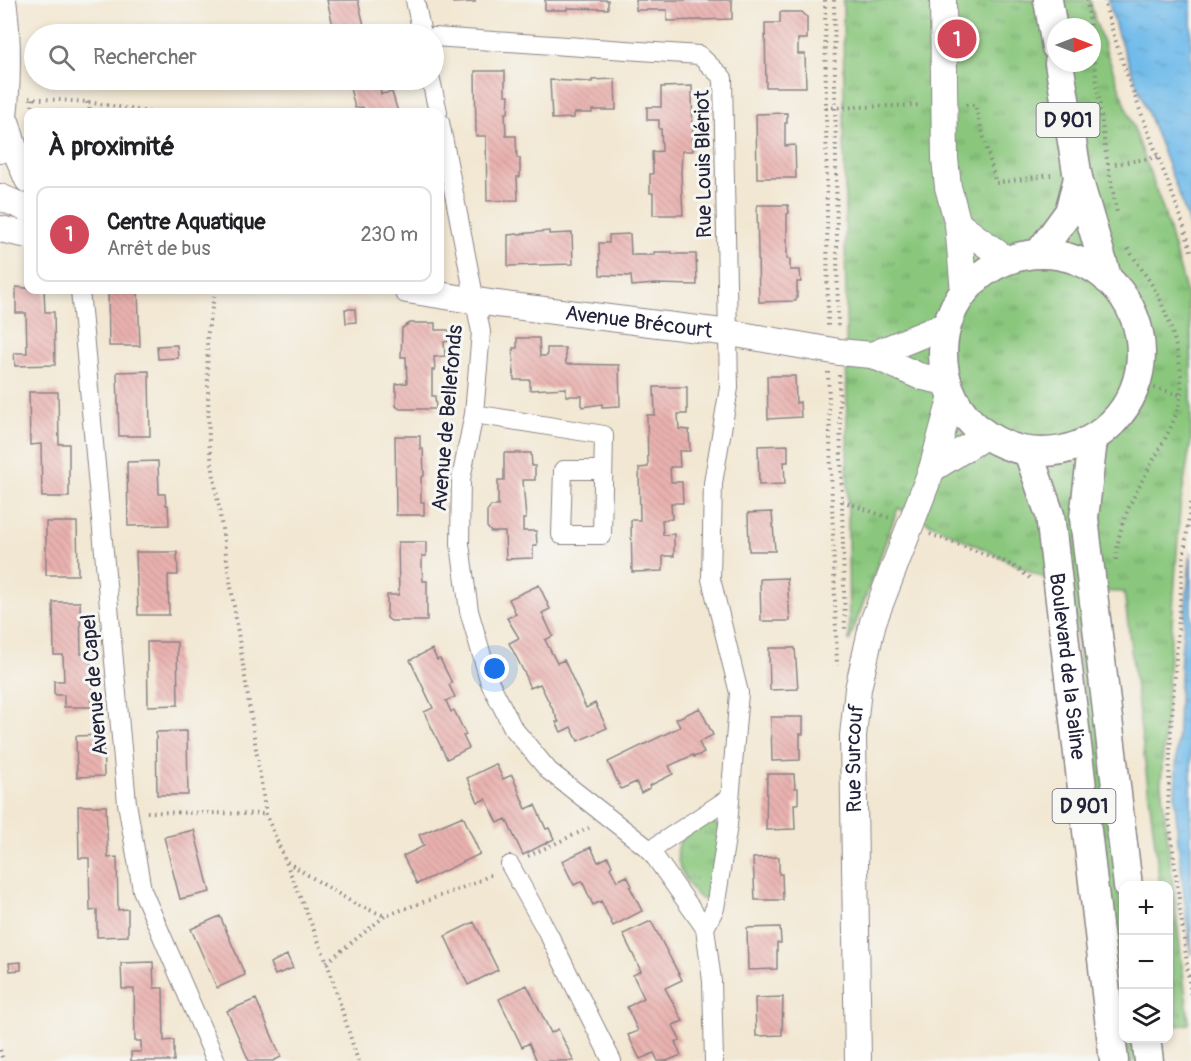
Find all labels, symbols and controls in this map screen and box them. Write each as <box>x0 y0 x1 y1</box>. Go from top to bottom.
pin: 1 <box>938 16 976 62</box>
north arrow <box>1047 18 1101 72</box>
search box <box>24 24 444 90</box>
icon: search <box>45 41 78 74</box>
text: Rechercher <box>93 43 197 71</box>
street label: Rue Louis Blériot <box>689 89 718 238</box>
road number: D 901 <box>1036 103 1100 137</box>
text: À proximité <box>48 131 175 163</box>
text: Centre Aquatique <box>107 208 265 236</box>
text: 1 <box>66 222 73 247</box>
text: 230 m <box>361 222 418 247</box>
text: Arrêt de bus <box>107 236 210 261</box>
street label: Avenue Brécourt <box>564 300 715 345</box>
street label: Avenue de Bellefonds <box>426 323 469 512</box>
street label: Boulevard de la Saline <box>1043 571 1092 762</box>
street label: Avenue de Capel <box>75 613 114 757</box>
your location <box>480 654 509 683</box>
street label: Rue Surcouf <box>840 702 870 813</box>
road number: D 901 <box>1052 789 1116 823</box>
map controls <box>1119 881 1173 1043</box>
button: + <box>1119 881 1173 935</box>
button: − <box>1119 935 1173 989</box>
button: layers <box>1119 989 1173 1043</box>

